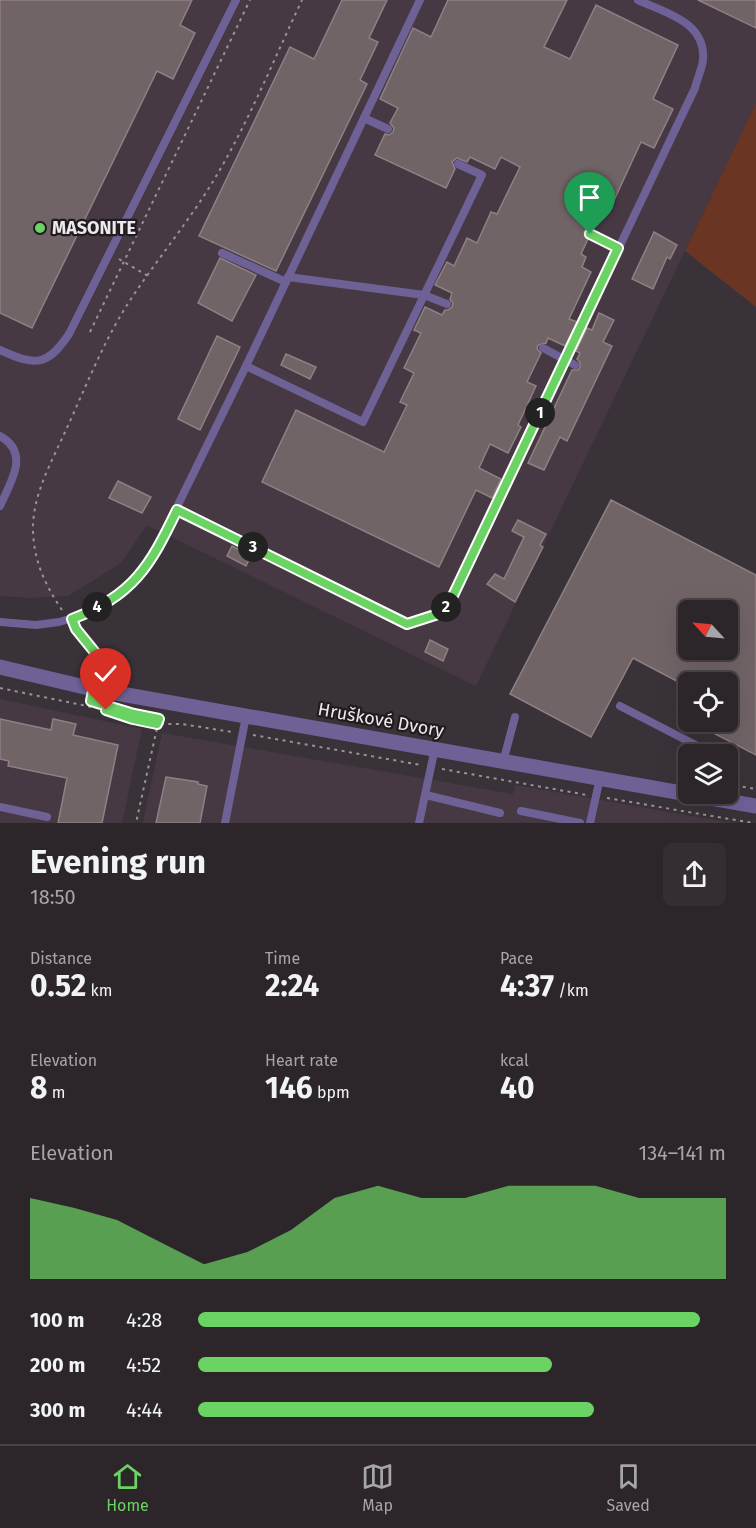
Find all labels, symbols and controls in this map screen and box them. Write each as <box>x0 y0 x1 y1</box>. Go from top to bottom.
pin <box>564 172 615 234</box>
icon: arrive <box>573 181 606 214</box>
place label: MASONITE <box>52 217 136 239</box>
marker: MASONITE <box>33 221 47 235</box>
pin: 1 <box>525 398 555 428</box>
text: 1 <box>536 403 544 422</box>
pin: 3 <box>238 532 268 562</box>
text: 3 <box>249 537 257 556</box>
pin: 4 <box>82 592 112 622</box>
pin: 2 <box>431 592 461 622</box>
text: 4 <box>92 597 102 616</box>
text: 2 <box>442 597 450 616</box>
north arrow <box>678 600 738 660</box>
map controls <box>678 600 738 804</box>
pin <box>80 648 131 710</box>
icon: check <box>89 657 122 690</box>
button: locate <box>678 672 738 732</box>
street label: Hruškové Dvory <box>316 698 446 742</box>
button: layers <box>678 744 738 804</box>
text: Evening run <box>30 842 206 882</box>
button: share <box>663 843 726 906</box>
text: 18:50 <box>30 885 76 909</box>
text: Distance <box>30 949 92 968</box>
text: Time <box>265 949 300 968</box>
text: Pace <box>500 949 533 968</box>
text: 0.52 <box>30 968 86 1004</box>
text: 2:24 <box>265 968 319 1004</box>
text: 4:37 <box>500 968 554 1004</box>
text: km <box>86 981 112 1000</box>
text: /km <box>554 981 589 1000</box>
text: Elevation <box>30 1051 97 1070</box>
text: Heart rate <box>265 1051 338 1070</box>
text: kcal <box>500 1051 529 1070</box>
text: 8 <box>30 1070 47 1106</box>
text: 146 <box>265 1070 313 1106</box>
text: 40 <box>500 1070 535 1106</box>
text: m <box>47 1083 65 1102</box>
text: bpm <box>313 1083 350 1102</box>
text: Elevation <box>30 1141 114 1165</box>
text: 134–141 m <box>639 1141 726 1165</box>
text: 100 m <box>30 1308 84 1332</box>
text: 4:28 <box>126 1308 162 1332</box>
text: 200 m <box>30 1353 85 1377</box>
text: 4:52 <box>126 1353 161 1377</box>
text: 300 m <box>30 1398 85 1422</box>
text: 4:44 <box>126 1398 163 1422</box>
tab: Home <box>106 1460 149 1515</box>
tab: Map <box>361 1460 394 1515</box>
tab: Saved <box>607 1460 650 1515</box>

